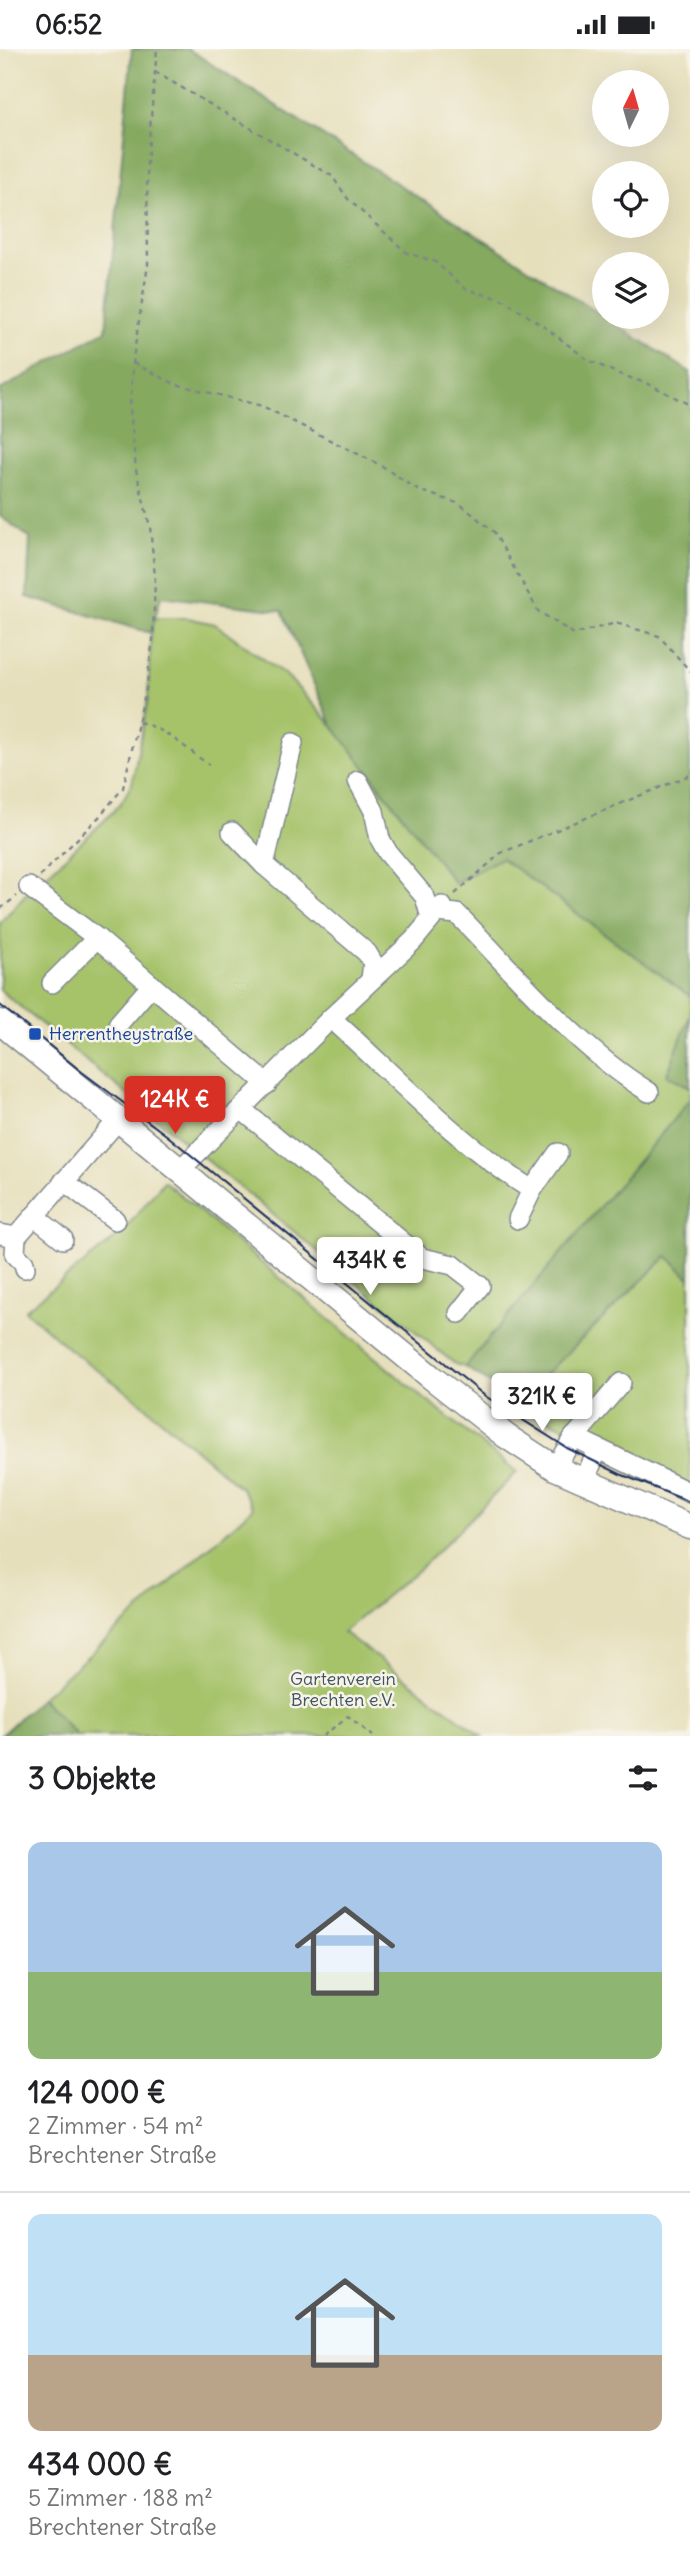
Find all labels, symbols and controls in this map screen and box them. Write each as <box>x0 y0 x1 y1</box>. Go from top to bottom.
text: 06:52 <box>35 8 102 41</box>
north arrow <box>592 70 668 147</box>
map controls <box>592 70 669 329</box>
button: locate <box>592 161 669 238</box>
button: layers <box>592 252 669 329</box>
place label: Herrentheystraße <box>49 1022 193 1045</box>
marker: Herrentheystraße <box>27 1026 43 1042</box>
pin: 124K € <box>118 1077 232 1136</box>
text: 124K € <box>140 1084 210 1113</box>
pin: 434K € <box>313 1237 427 1297</box>
text: 434K € <box>333 1245 407 1274</box>
pin: 321K € <box>485 1373 599 1433</box>
text: 321K € <box>507 1381 577 1410</box>
park label: Gartenverein Brechten e.V. <box>290 1667 396 1711</box>
text: 3 Objekte <box>28 1759 156 1797</box>
icon: filters <box>624 1759 662 1797</box>
icon: home <box>282 1888 408 2014</box>
text: 124 000 € <box>28 2073 166 2111</box>
text: 2 Zimmer · 54 m² <box>28 2111 203 2140</box>
text: Brechtener Straße <box>28 2140 217 2169</box>
icon: home <box>282 2260 408 2386</box>
text: 434 000 € <box>28 2445 173 2483</box>
text: 5 Zimmer · 188 m² <box>28 2483 213 2512</box>
text: Brechtener Straße <box>28 2512 217 2541</box>

